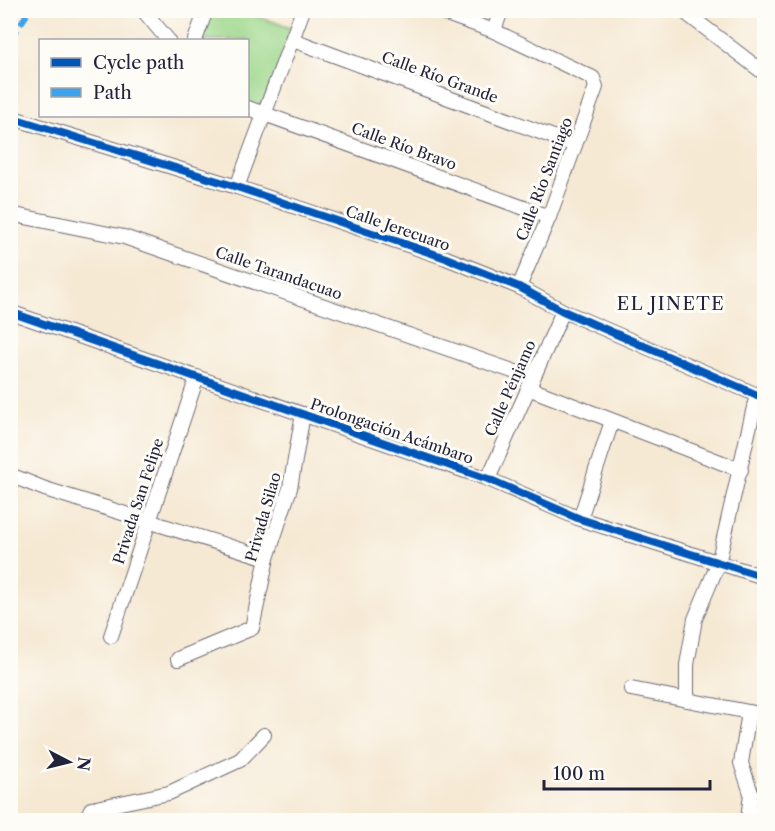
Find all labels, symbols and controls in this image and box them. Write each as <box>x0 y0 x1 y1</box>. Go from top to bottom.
legend <box>39 39 249 117</box>
street label: Calle Río Grande <box>379 47 501 107</box>
text: Cycle path <box>93 52 184 74</box>
text: Path <box>93 82 132 104</box>
street label: Calle Río Santiago <box>512 115 576 243</box>
street label: Calle Río Bravo <box>349 118 459 174</box>
street label: Calle Jerecuaro <box>343 201 453 255</box>
street label: Calle Tarandacuao <box>213 242 345 304</box>
district label: EL JINETE <box>617 293 725 315</box>
street label: Calle Pénjamo <box>480 337 540 439</box>
street label: Prolongación Acámbaro <box>308 394 476 468</box>
street label: Privada San Felipe <box>109 436 167 566</box>
street label: Privada Silao <box>241 470 285 564</box>
north arrow <box>39 732 99 792</box>
scale bar <box>544 753 710 791</box>
text: N <box>73 756 95 772</box>
text: 100 m <box>553 763 605 785</box>

